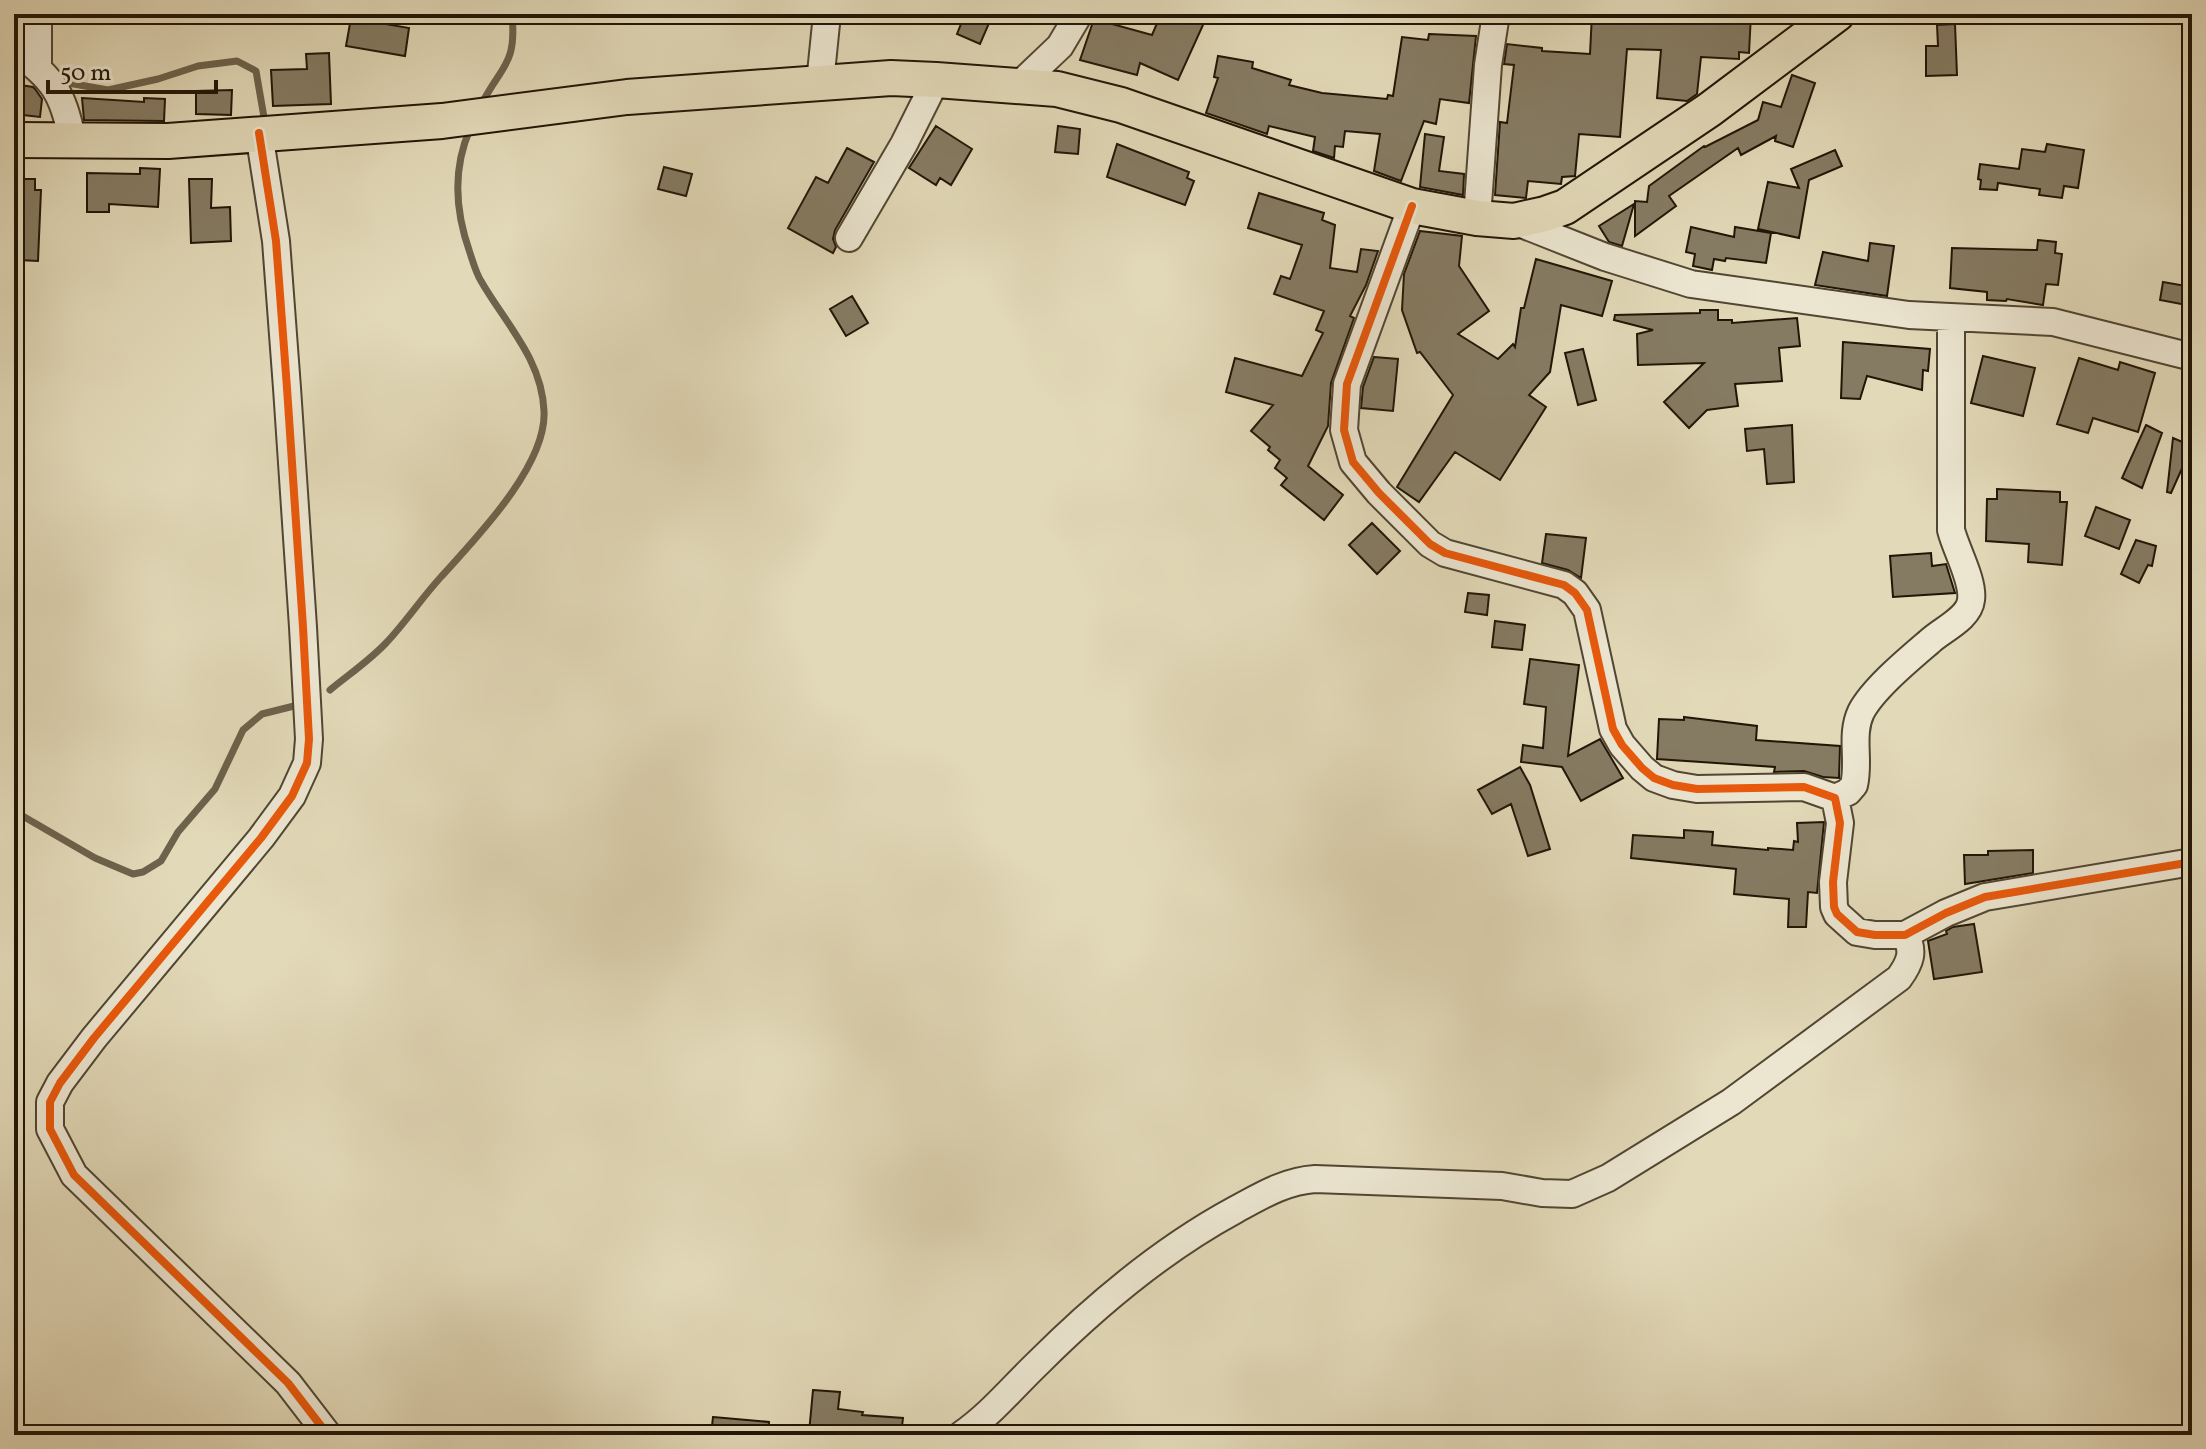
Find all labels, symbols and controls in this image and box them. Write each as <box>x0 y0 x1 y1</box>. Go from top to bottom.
scale bar <box>48 44 216 94</box>
text: 50 m <box>60 57 112 91</box>

